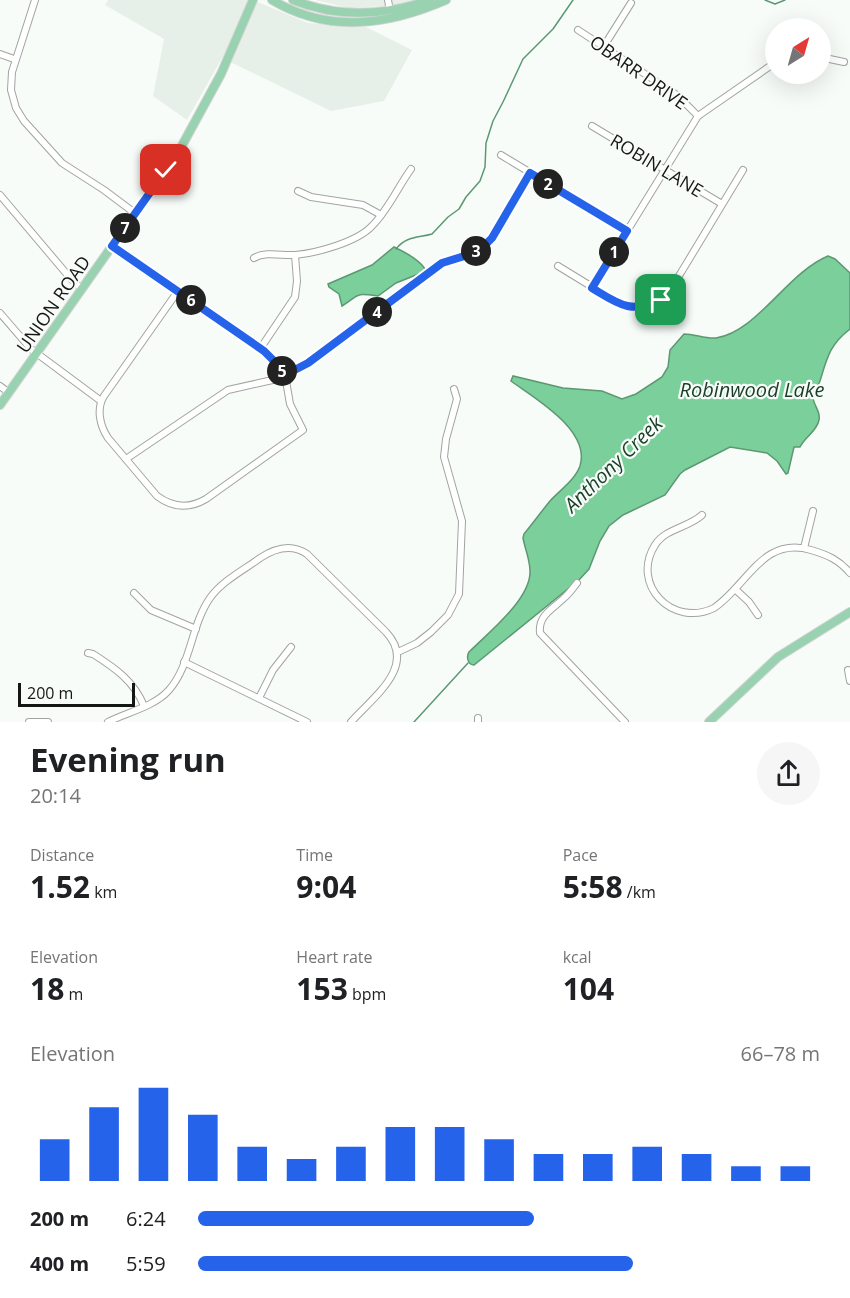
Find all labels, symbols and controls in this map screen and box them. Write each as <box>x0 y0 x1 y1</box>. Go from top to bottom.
north arrow <box>765 18 831 84</box>
map controls <box>765 18 831 84</box>
street label: OBARR DRIVE <box>585 30 693 114</box>
street label: ROBIN LANE <box>606 128 708 202</box>
pin <box>140 144 191 195</box>
icon: check <box>149 153 182 186</box>
pin: 2 <box>533 169 563 199</box>
text: 2 <box>543 173 553 195</box>
pin: 7 <box>110 213 140 243</box>
text: 7 <box>120 217 130 239</box>
pin: 3 <box>461 236 491 266</box>
pin: 1 <box>599 237 629 267</box>
text: 3 <box>471 240 481 262</box>
text: 1 <box>609 241 619 263</box>
street label: UNION ROAD <box>11 251 95 357</box>
pin <box>635 274 686 325</box>
icon: arrive <box>644 283 677 316</box>
pin: 6 <box>176 285 206 315</box>
text: 6 <box>186 289 196 311</box>
pin: 4 <box>362 297 392 327</box>
text: 4 <box>372 301 382 323</box>
pin: 5 <box>267 356 297 386</box>
text: 5 <box>277 360 287 382</box>
water label: Robinwood Lake <box>679 376 825 403</box>
water label: Anthony Creek <box>556 409 669 519</box>
scale bar <box>18 680 135 708</box>
text: 200 m <box>27 682 73 704</box>
text: Evening run <box>30 737 226 782</box>
button: share <box>757 742 820 805</box>
text: 20:14 <box>30 782 81 809</box>
text: Distance <box>30 844 94 866</box>
text: Time <box>296 844 333 866</box>
text: Pace <box>563 844 598 866</box>
text: 1.52 <box>30 866 90 907</box>
text: 9:04 <box>296 866 356 907</box>
text: 5:58 <box>563 866 623 907</box>
text: km <box>90 881 117 903</box>
text: /km <box>623 881 656 903</box>
text: Elevation <box>30 946 98 968</box>
text: Heart rate <box>296 946 373 968</box>
text: kcal <box>563 946 592 968</box>
text: 18 <box>30 968 64 1009</box>
text: 153 <box>296 968 348 1009</box>
text: 104 <box>563 968 614 1009</box>
text: m <box>64 983 83 1005</box>
text: bpm <box>348 983 386 1005</box>
text: Elevation <box>30 1040 115 1067</box>
text: 66–78 m <box>741 1040 820 1067</box>
text: 200 m <box>30 1205 89 1232</box>
text: 6:24 <box>126 1205 166 1232</box>
text: 400 m <box>30 1250 89 1277</box>
text: 5:59 <box>126 1250 166 1277</box>

